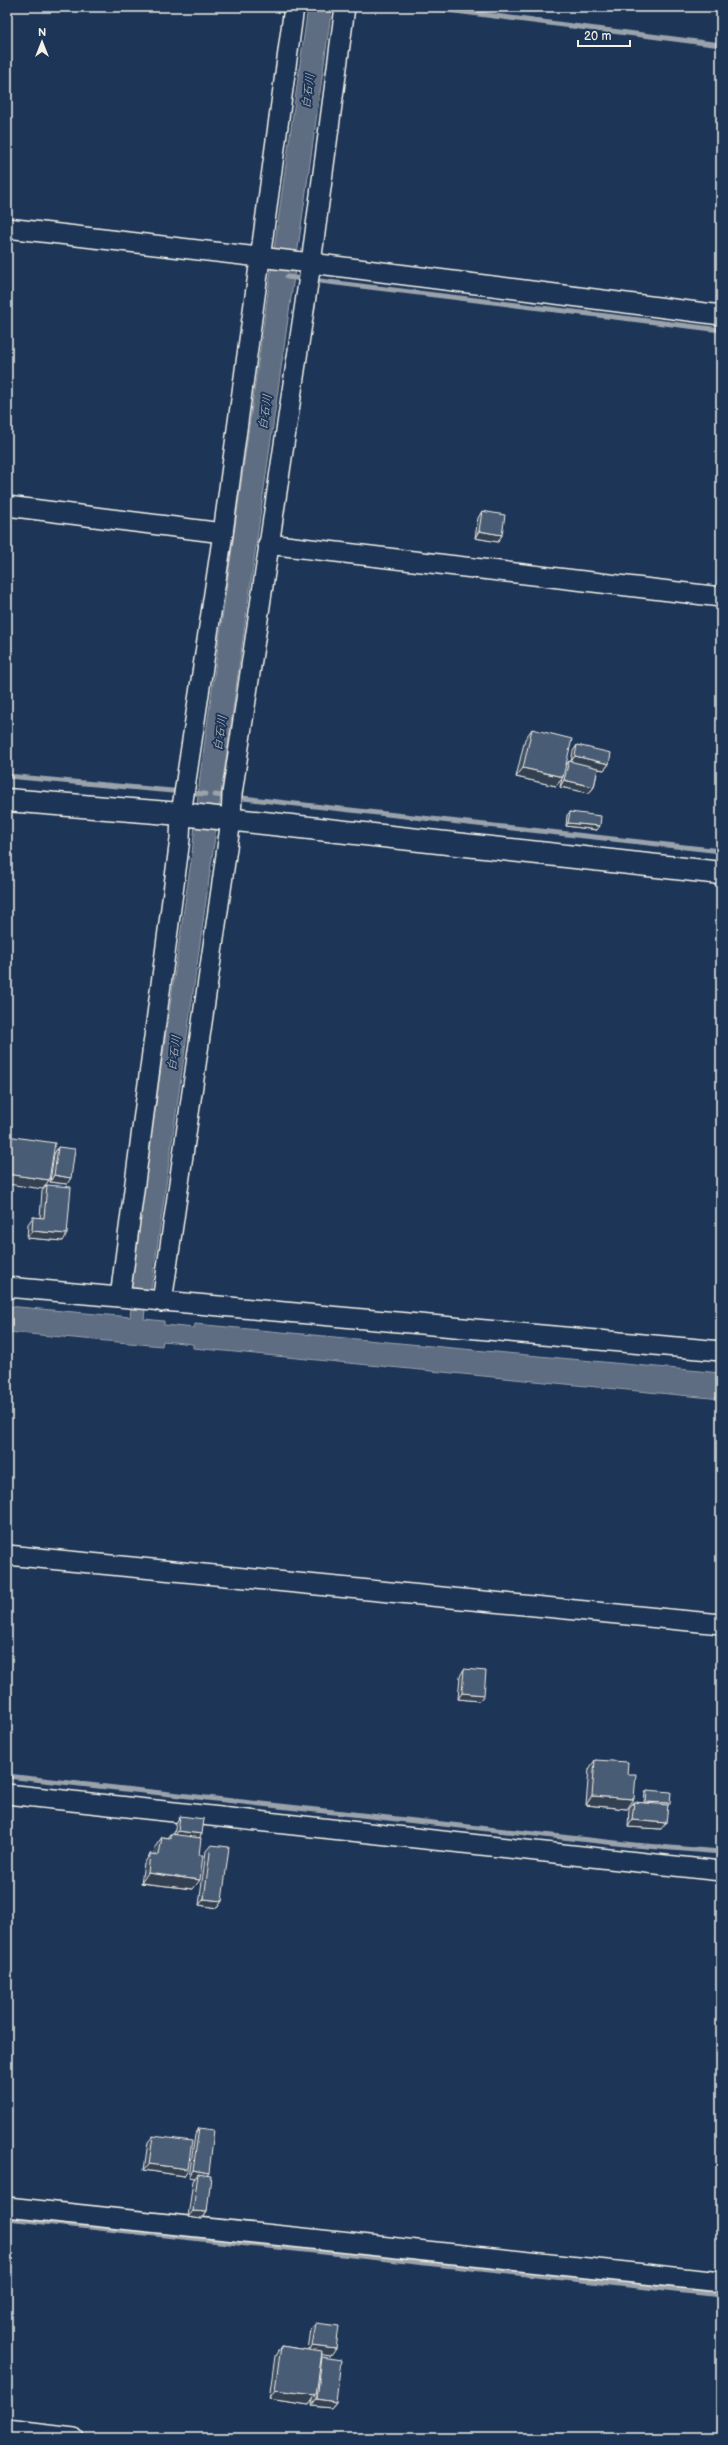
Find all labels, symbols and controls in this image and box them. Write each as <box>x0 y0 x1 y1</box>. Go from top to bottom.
north arrow <box>22 22 62 62</box>
scale bar <box>578 22 630 48</box>
text: N <box>38 26 46 39</box>
text: 20 m <box>584 29 611 44</box>
water label: 白石川 <box>299 72 318 110</box>
water label: 白石川 <box>256 393 275 431</box>
water label: 白石川 <box>211 714 230 752</box>
water label: 白石川 <box>165 1034 184 1072</box>

